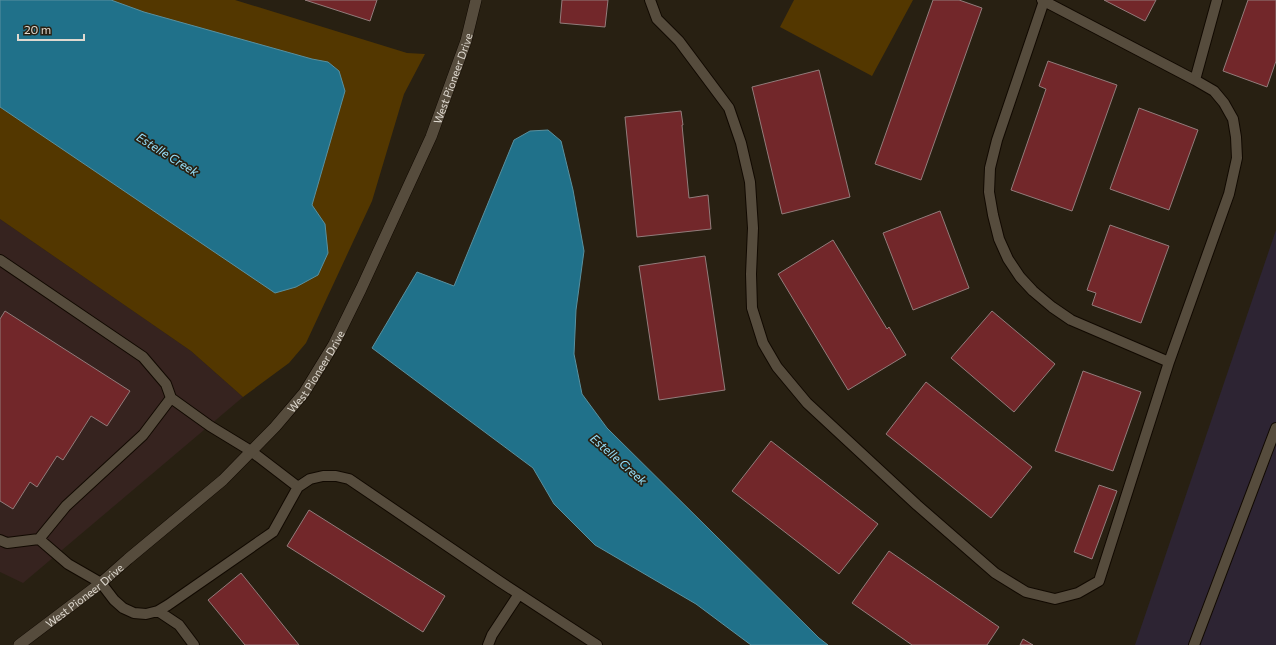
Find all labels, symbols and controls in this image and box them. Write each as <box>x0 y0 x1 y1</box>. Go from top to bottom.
scale bar <box>18 16 84 42</box>
text: 20 m <box>24 22 51 36</box>
street label: West Pioneer Drive <box>430 32 474 125</box>
water label: Estelle Creek <box>134 129 202 179</box>
street label: West Pioneer Drive <box>284 328 346 415</box>
water label: Estelle Creek <box>588 431 651 488</box>
street label: West Pioneer Drive <box>42 560 126 629</box>

